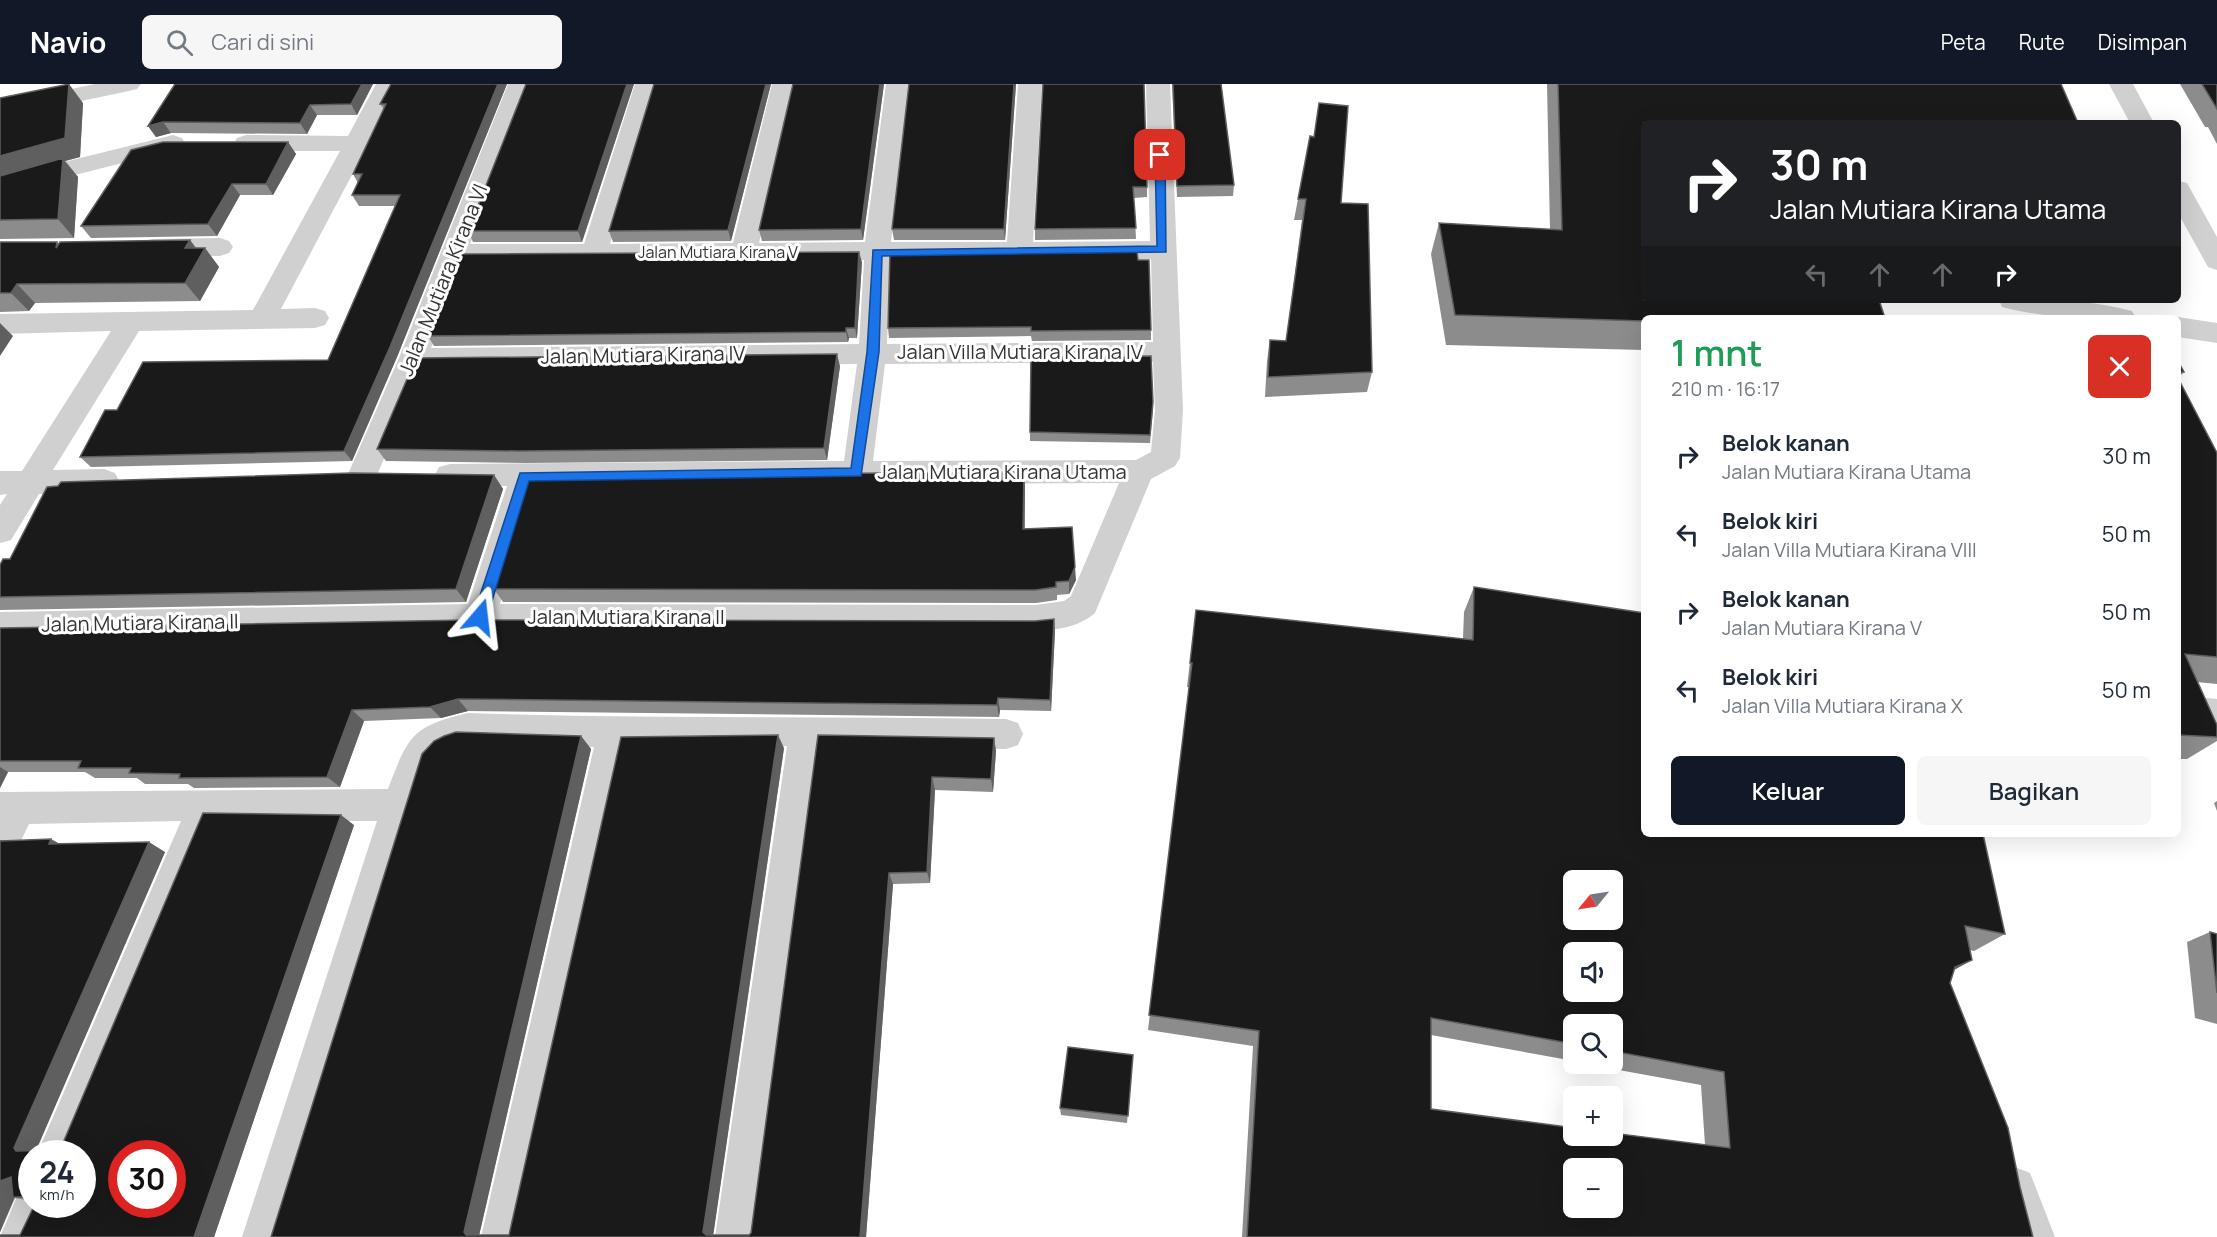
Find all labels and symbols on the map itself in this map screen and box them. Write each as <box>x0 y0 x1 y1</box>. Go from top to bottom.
pin <box>1134 129 1185 180</box>
street label: Jalan Mutiara Kirana VI <box>392 180 493 380</box>
street label: Jalan Mutiara Kirana V <box>638 241 798 263</box>
street label: Jalan Villa Mutiara Kirana IV <box>897 338 1143 365</box>
street label: Jalan Mutiara Kirana IV <box>540 339 746 370</box>
street label: Jalan Mutiara Kirana Utama <box>877 458 1127 485</box>
position arrow <box>448 585 512 649</box>
street label: Jalan Mutiara Kirana II <box>527 603 725 630</box>
street label: Jalan Mutiara Kirana II <box>41 607 239 638</box>
north arrow <box>1563 870 1623 930</box>
speed limit sign: 30 <box>108 1140 186 1218</box>

